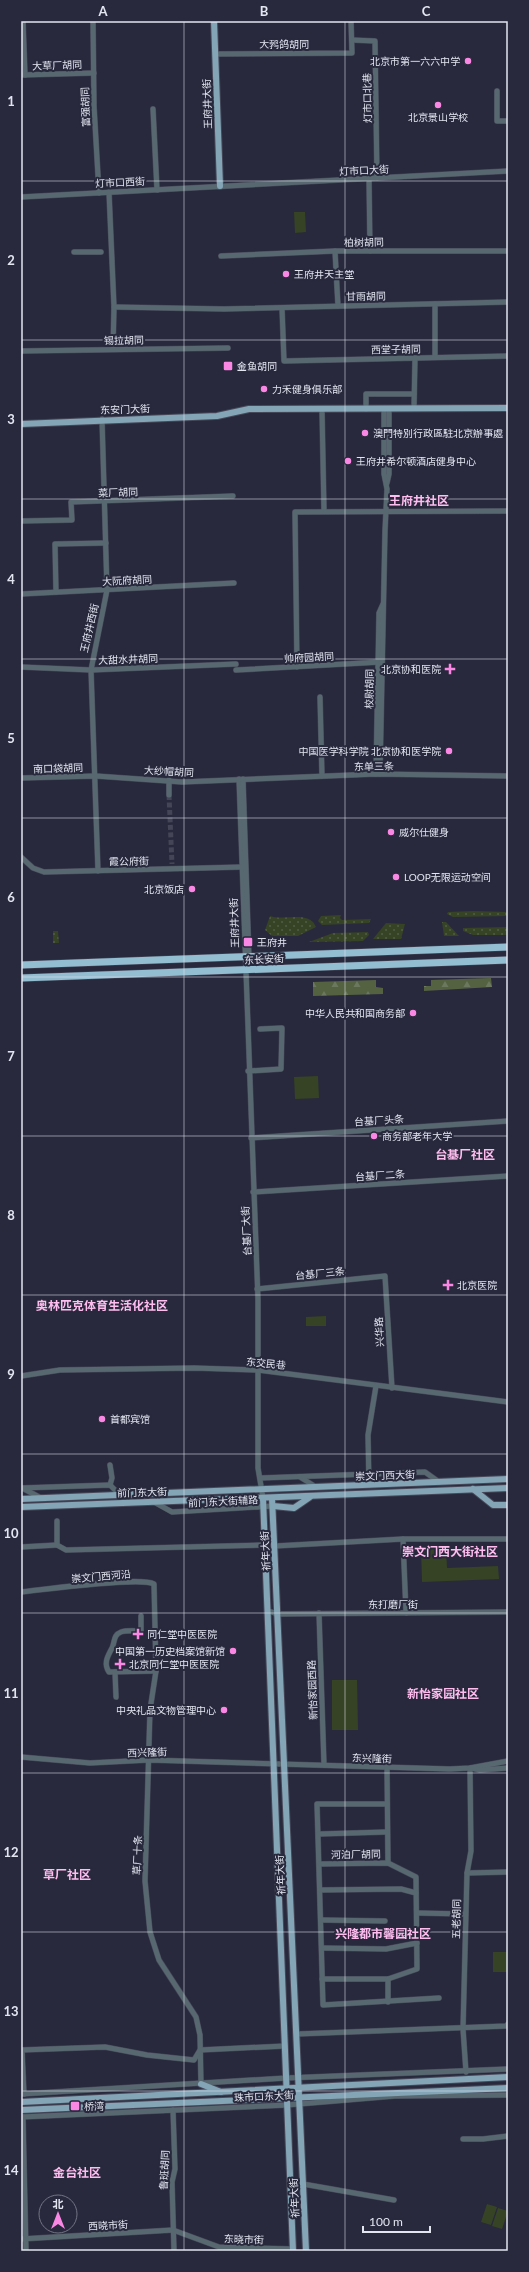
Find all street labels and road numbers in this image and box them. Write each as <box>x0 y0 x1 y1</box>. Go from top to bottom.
street label: 大鹁鸽胡同 <box>259 38 309 50</box>
street label: 大草厂胡同 <box>32 58 82 72</box>
street label: 灯市口北巷 <box>361 73 373 123</box>
street label: 王府井大街 <box>200 79 214 129</box>
street label: 富强胡同 <box>78 87 92 127</box>
street label: 灯市口大街 <box>339 163 389 177</box>
street label: 灯市口西街 <box>95 175 145 189</box>
street label: 柏树胡同 <box>344 236 384 248</box>
street label: 甘雨胡同 <box>346 290 386 302</box>
street label: 锡拉胡同 <box>104 334 144 346</box>
street label: 西堂子胡同 <box>371 343 421 355</box>
street label: 东安门大街 <box>100 402 150 416</box>
street label: 菜厂胡同 <box>98 485 138 499</box>
street label: 大阮府胡同 <box>102 573 152 587</box>
street label: 王府井西街 <box>78 602 100 654</box>
street label: 帅府园胡同 <box>284 650 334 664</box>
street label: 大甜水井胡同 <box>98 652 158 666</box>
street label: 校尉胡同 <box>363 669 375 709</box>
street label: 东单三条 <box>354 760 394 772</box>
street label: 南口袋胡同 <box>33 761 83 775</box>
street label: 大纱帽胡同 <box>144 764 194 778</box>
street label: 霞公府街 <box>109 855 149 867</box>
street label: 王府井大街 <box>227 898 241 948</box>
street label: 东长安街 <box>244 952 284 966</box>
street label: 台基厂头条 <box>354 1112 404 1128</box>
street label: 台基厂二条 <box>355 1167 405 1183</box>
street label: 台基厂大街 <box>239 1206 253 1256</box>
street label: 台基厂三条 <box>295 1264 345 1282</box>
street label: 兴华路 <box>372 1317 386 1347</box>
street label: 东交民巷 <box>245 1355 287 1371</box>
street label: 崇文门西大街 <box>355 1468 415 1482</box>
street label: 前门东大街 <box>117 1485 167 1499</box>
street label: 前门东大街辅路 <box>188 1493 258 1509</box>
street label: 祈年大街 <box>258 1531 272 1571</box>
street label: 崇文门西河沿 <box>71 1567 131 1585</box>
street label: 东打磨厂街 <box>368 1598 418 1610</box>
street label: 新怡家园西路 <box>305 1660 319 1720</box>
street label: 西兴隆街 <box>127 1745 167 1759</box>
street label: 东兴隆街 <box>352 1751 392 1765</box>
street label: 草厂十条 <box>130 1835 144 1875</box>
street label: 河泊厂胡同 <box>331 1848 381 1860</box>
street label: 祈年大街 <box>273 1855 287 1895</box>
street label: 五老胡同 <box>450 1899 462 1939</box>
street label: 珠市口东大街 <box>234 2088 294 2104</box>
street label: 鲁班胡同 <box>157 2150 171 2190</box>
street label: 祈年大街 <box>287 2178 301 2218</box>
street label: 西晓市街 <box>88 2218 128 2232</box>
street label: 东晓市街 <box>224 2232 264 2246</box>

